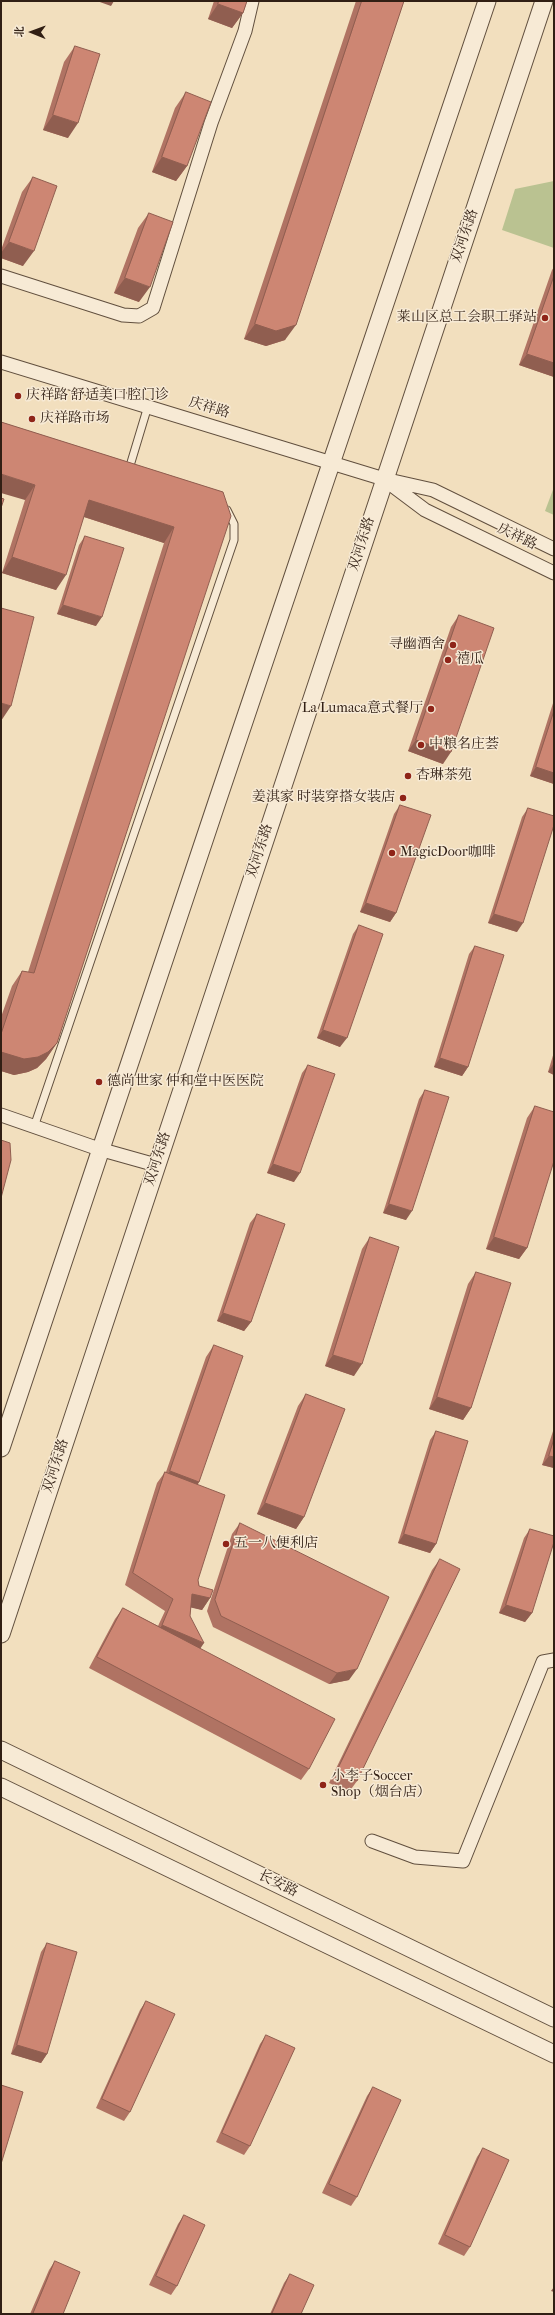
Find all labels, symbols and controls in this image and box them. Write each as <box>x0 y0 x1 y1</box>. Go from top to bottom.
north arrow <box>12 12 52 52</box>
text: 北 <box>13 26 26 37</box>
street label: 双河东路 <box>448 207 482 265</box>
place label: 莱山区总工会职工驿站 <box>397 310 537 326</box>
marker: 莱山区总工会职工驿站 <box>540 313 550 323</box>
place label: 庆祥路 舒适美口腔门诊 <box>26 388 169 404</box>
marker: 庆祥路 舒适美口腔门诊 <box>13 391 23 401</box>
street label: 庆祥路 <box>186 394 232 422</box>
place label: 庆祥路市场 <box>40 411 110 427</box>
marker: 庆祥路市场 <box>27 414 37 424</box>
street label: 双河东路 <box>345 515 379 573</box>
street label: 庆祥路 <box>494 520 540 554</box>
place label: 寻幽酒舍 <box>389 637 445 653</box>
marker: 寻幽酒舍 <box>448 640 458 650</box>
place label: 禧瓜 <box>456 652 484 668</box>
marker: 禧瓜 <box>443 655 453 665</box>
place label: La Lumaca意式餐厅 <box>302 701 423 717</box>
marker: La Lumaca意式餐厅 <box>426 704 436 714</box>
place label: 中粮名庄荟 <box>429 737 499 753</box>
marker: 中粮名庄荟 <box>416 740 426 750</box>
place label: 杏琳茶苑 <box>416 768 472 784</box>
marker: 杏琳茶苑 <box>403 771 413 781</box>
place label: 姜淇家 时装穿搭女装店 <box>252 790 395 806</box>
marker: 姜淇家 时装穿搭女装店 <box>398 793 408 803</box>
street label: 双河东路 <box>243 822 277 880</box>
place label: MagicDoor咖啡 <box>400 845 496 861</box>
marker: MagicDoor咖啡 <box>387 848 397 858</box>
place label: 德尚世家 仲和堂中医医院 <box>107 1074 264 1090</box>
marker: 德尚世家 仲和堂中医医院 <box>94 1077 104 1087</box>
street label: 双河东路 <box>141 1130 175 1188</box>
street label: 双河东路 <box>39 1437 73 1495</box>
place label: 五一八便利店 <box>234 1536 318 1552</box>
marker: 五一八便利店 <box>221 1539 231 1549</box>
place label: 小李子Soccer Shop（烟台店） <box>331 1769 431 1802</box>
marker: 小李子Soccer Shop（烟台店） <box>318 1780 328 1790</box>
street label: 长安路 <box>255 1867 301 1901</box>

